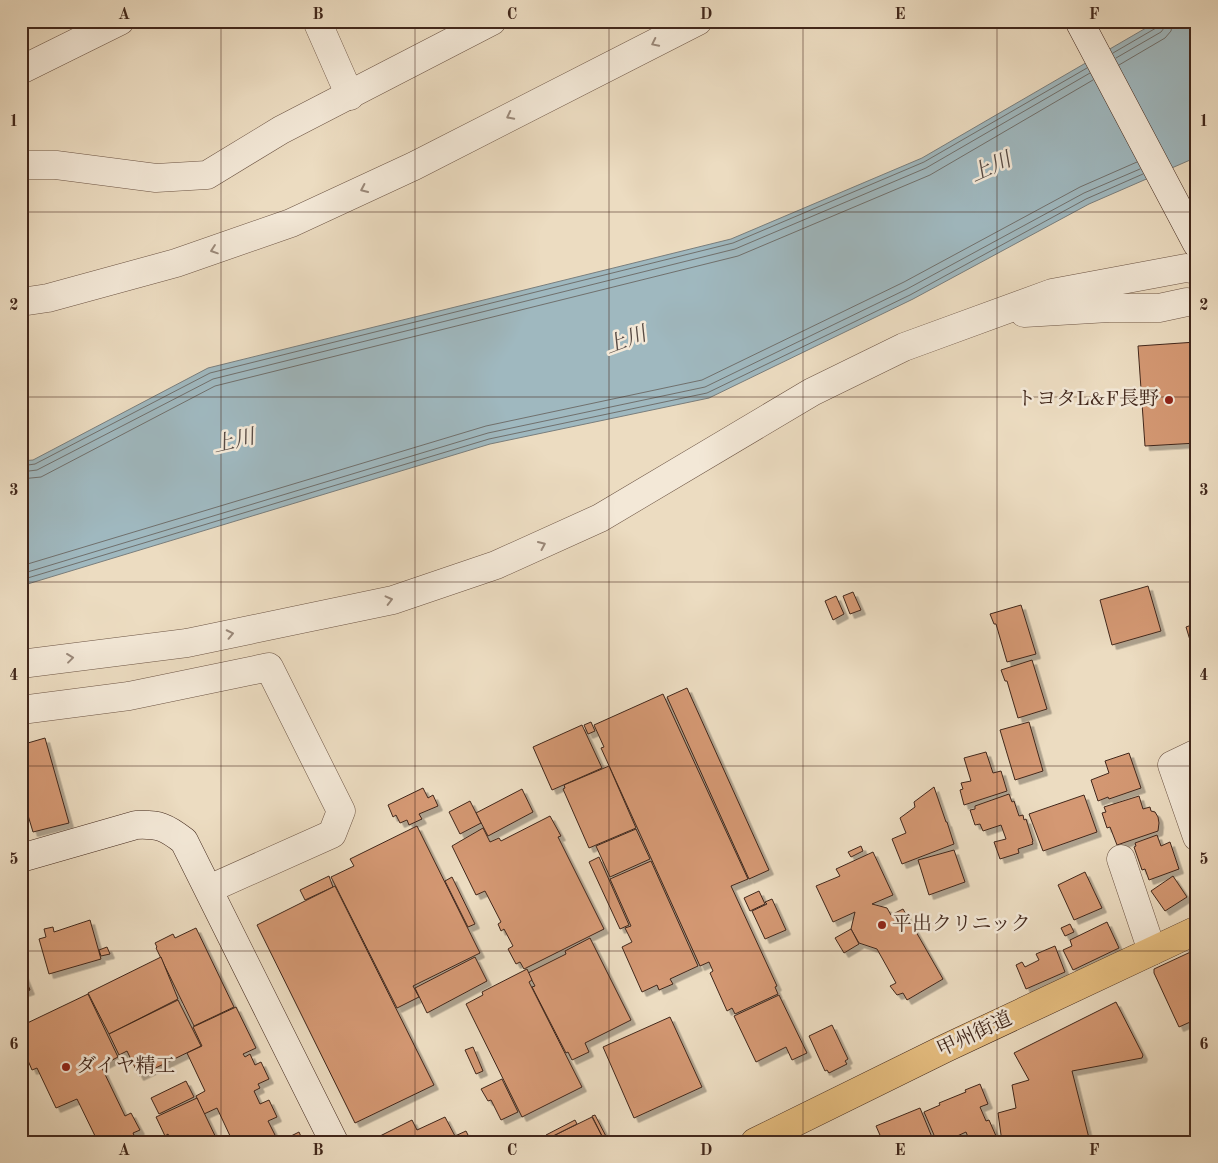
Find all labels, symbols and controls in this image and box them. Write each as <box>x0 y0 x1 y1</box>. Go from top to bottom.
text: A <box>118 7 130 23</box>
text: B <box>312 7 324 23</box>
text: C <box>507 7 517 23</box>
text: D <box>700 7 712 23</box>
text: E <box>894 7 906 23</box>
text: F <box>1089 7 1100 23</box>
one-way arrow <box>651 37 660 47</box>
one-way arrow <box>506 110 515 120</box>
text: 1 <box>9 114 19 130</box>
text: 1 <box>1199 114 1209 130</box>
water label: 上川 <box>967 147 1016 186</box>
one-way arrow <box>360 182 369 193</box>
one-way arrow <box>210 244 219 254</box>
text: 2 <box>9 298 19 314</box>
text: 2 <box>1199 298 1209 314</box>
water label: 上川 <box>602 321 651 358</box>
place label: トヨタL&F長野 <box>1016 388 1159 410</box>
marker: トヨタL&F長野 <box>1163 394 1175 406</box>
water label: 上川 <box>211 425 259 457</box>
text: 3 <box>9 483 19 499</box>
text: 3 <box>1199 483 1209 499</box>
one-way arrow <box>537 540 546 551</box>
one-way arrow <box>385 595 394 606</box>
one-way arrow <box>226 629 235 640</box>
one-way arrow <box>66 653 74 664</box>
text: 4 <box>9 668 19 684</box>
text: 4 <box>1199 668 1209 684</box>
text: 5 <box>9 852 19 868</box>
text: 5 <box>1199 852 1209 868</box>
place label: 平出クリニック <box>892 913 1031 935</box>
marker: 平出クリニック <box>876 919 888 931</box>
street label: 甲州街道 <box>934 1007 1015 1061</box>
text: 6 <box>9 1037 19 1053</box>
text: 6 <box>1199 1037 1209 1053</box>
place label: ダイヤ精工 <box>76 1055 176 1077</box>
marker: ダイヤ精工 <box>60 1061 72 1073</box>
text: A <box>118 1143 130 1159</box>
text: B <box>312 1143 324 1159</box>
text: C <box>507 1143 517 1159</box>
text: D <box>700 1143 712 1159</box>
text: E <box>894 1143 906 1159</box>
text: F <box>1089 1143 1100 1159</box>

